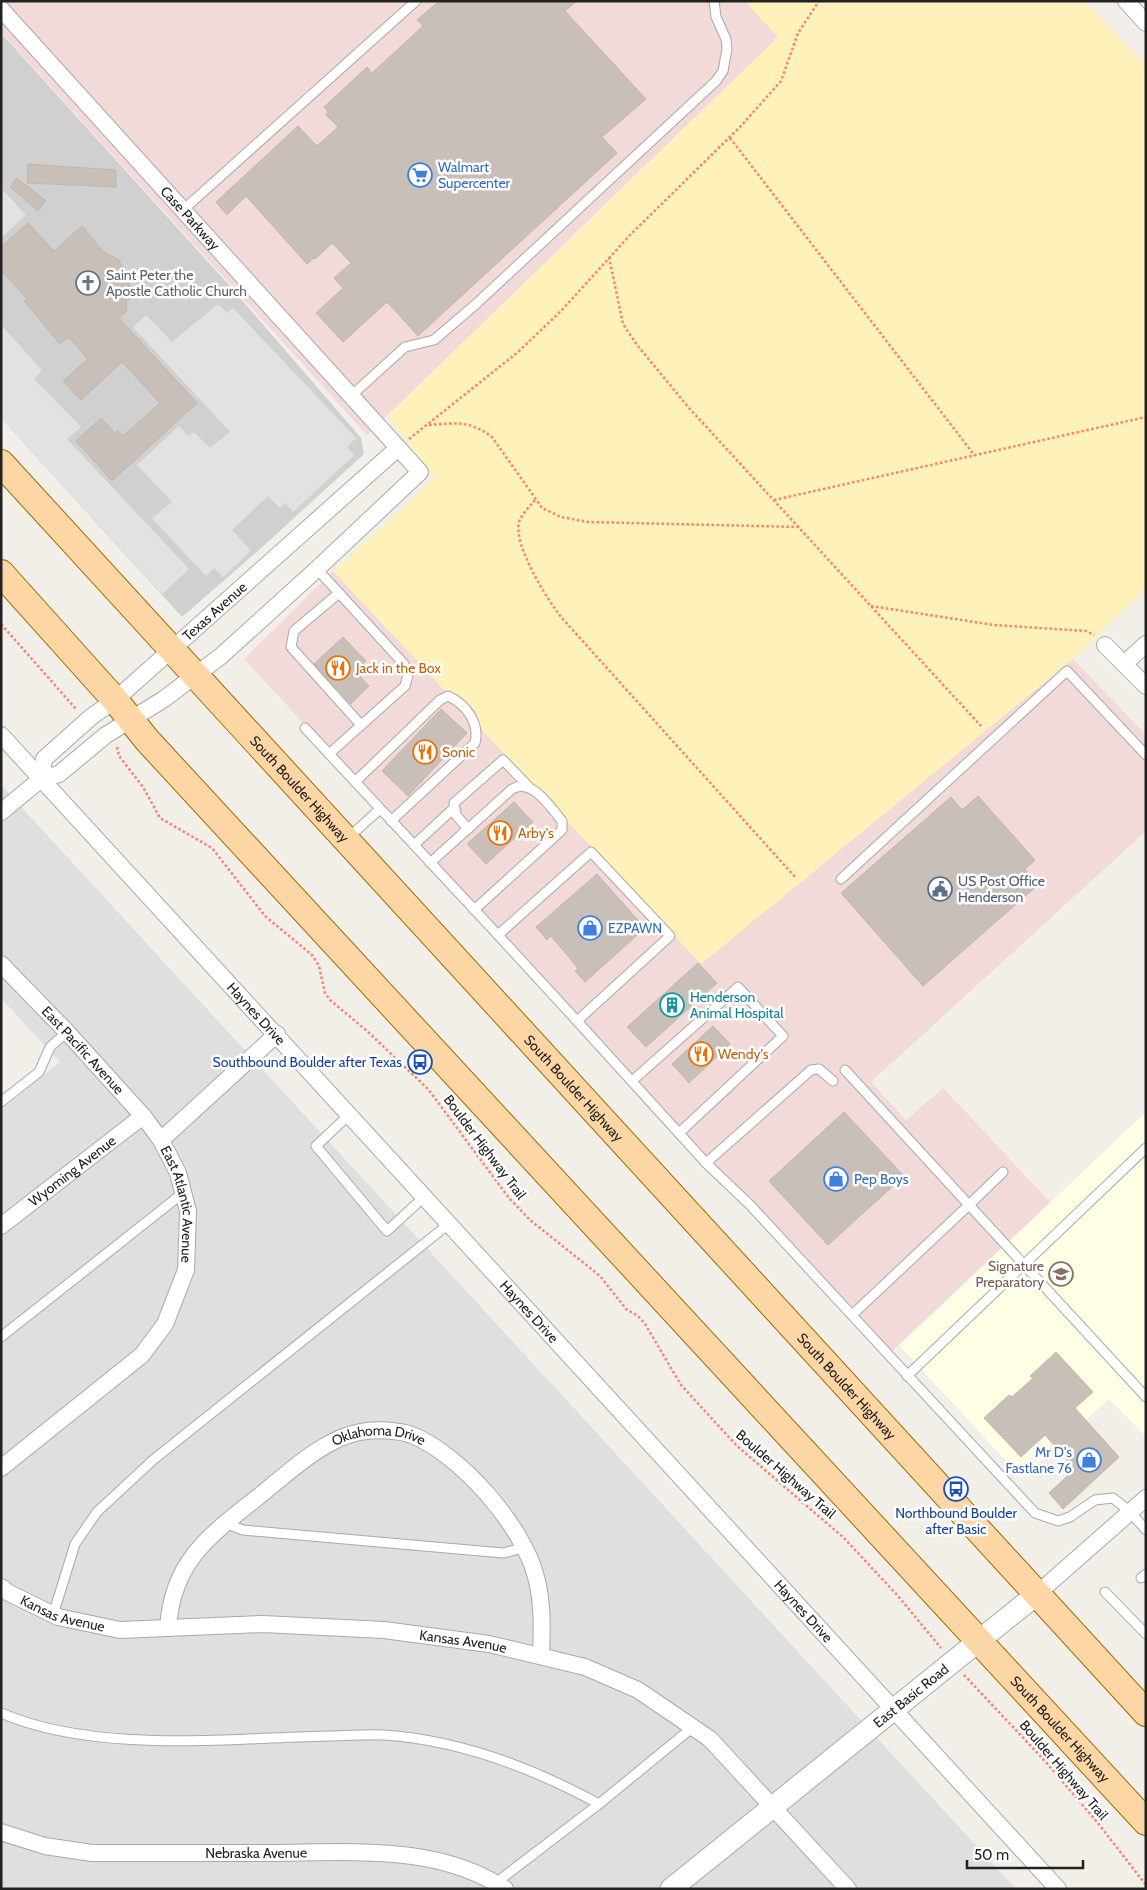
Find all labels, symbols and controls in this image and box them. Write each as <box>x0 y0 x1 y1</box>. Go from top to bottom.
place label: Walmart Supercenter <box>438 158 511 192</box>
supermarket icon: Walmart Supercenter <box>407 162 433 188</box>
street label: Case Parkway <box>157 182 224 254</box>
place label: Saint Peter the Apostle Catholic Church <box>106 266 247 300</box>
church icon: Saint Peter the Apostle Catholic Church <box>75 270 101 296</box>
street label: Texas Avenue <box>179 578 250 645</box>
restaurant icon: Jack in the Box <box>325 655 351 681</box>
place label: Jack in the Box <box>355 659 441 677</box>
street label: South Boulder Highway <box>246 732 353 846</box>
restaurant icon: Sonic <box>412 739 438 765</box>
place label: Sonic <box>442 743 475 761</box>
restaurant icon: Arby's <box>487 820 513 846</box>
place label: Arby's <box>518 824 554 842</box>
place label: US Post Office Henderson <box>958 872 1045 906</box>
public building icon: US Post Office Henderson <box>927 876 953 902</box>
shop icon: EZPAWN <box>577 915 603 941</box>
place label: EZPAWN <box>608 919 662 937</box>
street label: Haynes Drive <box>223 979 290 1049</box>
place label: Henderson Animal Hospital <box>690 988 784 1022</box>
building icon: Henderson Animal Hospital <box>659 992 685 1018</box>
street label: East Pacific Avenue <box>38 1002 128 1098</box>
street label: South Boulder Highway <box>520 1031 627 1146</box>
restaurant icon: Wendy's <box>688 1041 714 1067</box>
place label: Wendy's <box>718 1045 769 1063</box>
bus stop icon: Southbound Boulder after Texas <box>407 1049 433 1075</box>
place label: Southbound Boulder after Texas <box>213 1053 402 1071</box>
street label: Boulder Highway Trail <box>440 1091 531 1204</box>
street label: Wyoming Avenue <box>25 1131 119 1210</box>
street label: East Atlantic Avenue <box>157 1143 197 1263</box>
shop icon: Pep Boys <box>823 1166 849 1192</box>
place label: Pep Boys <box>854 1170 909 1188</box>
place label: Signature Preparatory <box>975 1257 1044 1291</box>
school or university icon: Signature Preparatory <box>1048 1261 1074 1287</box>
street label: Haynes Drive <box>496 1277 562 1347</box>
street label: South Boulder Highway <box>793 1329 900 1443</box>
street label: Oklahoma Drive <box>329 1421 429 1450</box>
street label: Boulder Highway Trail <box>732 1426 840 1523</box>
place label: Mr D's Fastlane 76 <box>1005 1443 1072 1477</box>
shop icon: Mr D's Fastlane 76 <box>1076 1447 1102 1473</box>
bus stop icon: Northbound Boulder after Basic <box>943 1476 969 1502</box>
place label: Northbound Boulder after Basic <box>895 1504 1017 1538</box>
street label: Haynes Drive <box>770 1576 837 1646</box>
street label: Kansas Avenue <box>17 1591 106 1636</box>
street label: Kansas Avenue <box>418 1626 509 1657</box>
street label: East Basic Road <box>869 1660 952 1732</box>
street label: South Boulder Highway <box>1006 1672 1114 1786</box>
street label: Boulder Highway Trail <box>1016 1716 1113 1824</box>
scale bar <box>967 1838 1083 1870</box>
street label: Nebraska Avenue <box>205 1843 307 1862</box>
text: 50 m <box>974 1846 1009 1864</box>

